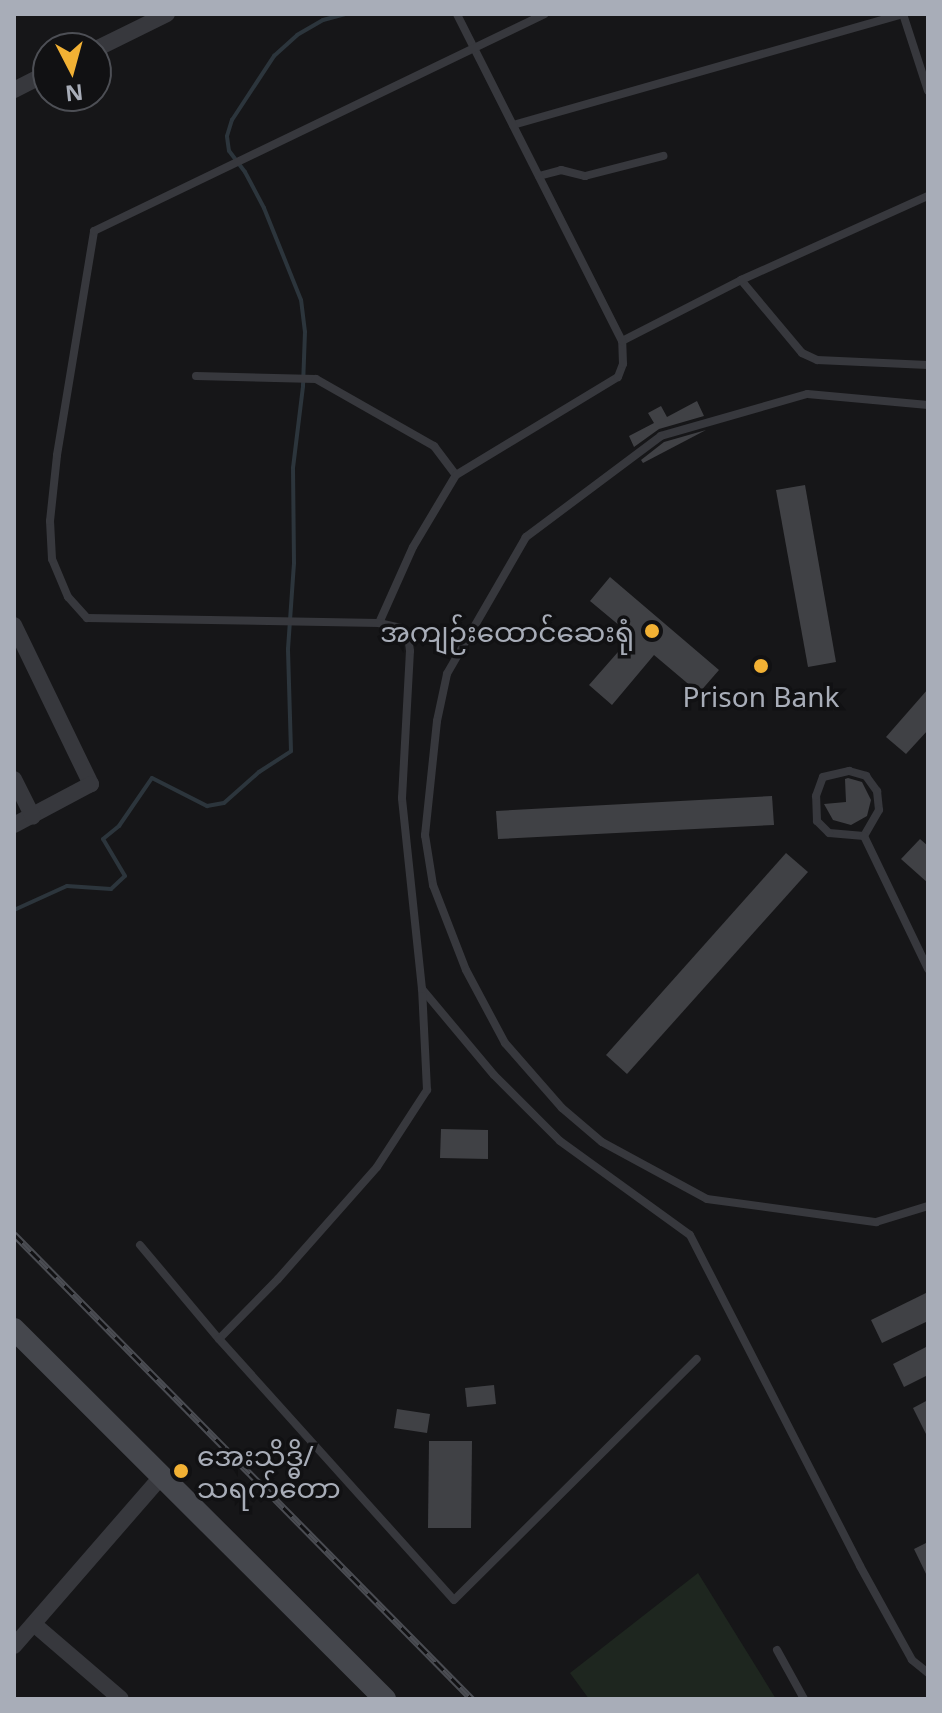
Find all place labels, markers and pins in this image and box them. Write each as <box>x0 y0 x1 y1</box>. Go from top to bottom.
place label: အကျဉ်းထောင်ဆေးရုံ <box>380 614 634 648</box>
marker: အကျဉ်းထောင်ဆေးရုံ <box>641 620 663 642</box>
marker: Prison Bank <box>752 657 770 675</box>
place label: Prison Bank <box>683 679 839 713</box>
place label: အေးသိဒ္ဓိ/ သရက်တော <box>197 1438 341 1504</box>
marker: အေးသိဒ္ဓိ/ သရက်တော <box>172 1462 190 1480</box>

